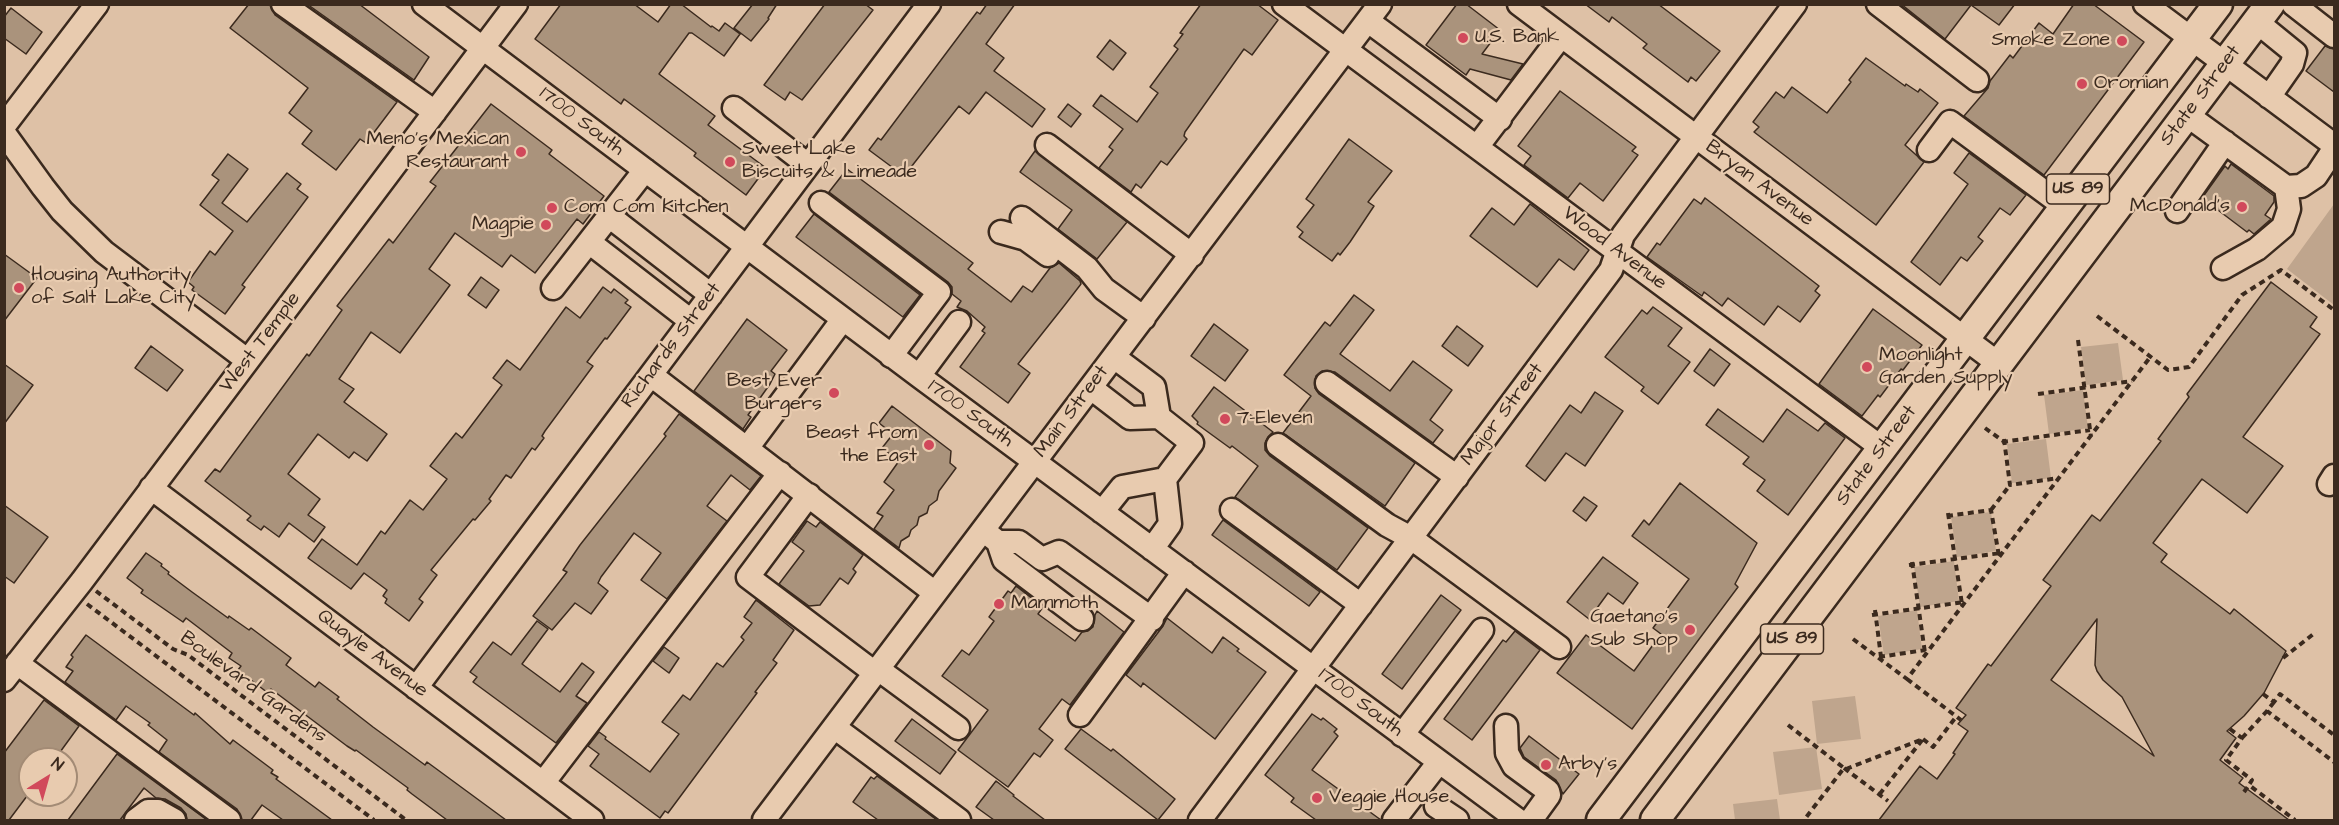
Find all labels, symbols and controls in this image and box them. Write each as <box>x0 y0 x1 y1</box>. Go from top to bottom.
place label: U.S. Bank <box>1475 26 1559 50</box>
place label: Smoke Zone <box>1991 29 2110 53</box>
marker: U.S. Bank <box>1456 31 1470 45</box>
marker: Smoke Zone <box>2115 34 2129 48</box>
street label: State Street <box>2155 41 2247 151</box>
place label: Oromian <box>2094 72 2168 96</box>
marker: Oromian <box>2075 77 2089 91</box>
street label: 1700 South <box>534 82 628 162</box>
place label: Meno's Mexican Restaurant <box>366 128 509 175</box>
street label: Bryan Avenue <box>1700 135 1818 233</box>
place label: Sweet Lake Biscuits & Limeade <box>742 138 917 185</box>
marker: Meno's Mexican Restaurant <box>514 145 528 159</box>
marker: Sweet Lake Biscuits & Limeade <box>723 155 737 169</box>
road number: US 89 <box>2046 174 2110 204</box>
place label: McDonald's <box>2130 195 2230 219</box>
place label: Com Com Kitchen <box>564 196 729 220</box>
marker: McDonald's <box>2235 200 2249 214</box>
marker: Com Com Kitchen <box>545 201 559 215</box>
street label: Wood Avenue <box>1557 202 1671 296</box>
place label: Magpie <box>472 213 534 237</box>
marker: Magpie <box>539 218 553 232</box>
place label: Housing Authority of Salt Lake City <box>31 264 196 311</box>
street label: Richards Street <box>617 278 727 414</box>
marker: Housing Authority of Salt Lake City <box>12 281 26 295</box>
street label: West Temple <box>215 288 307 398</box>
place label: Moonlight Garden Supply <box>1879 344 2013 391</box>
street label: Major Street <box>1457 359 1549 471</box>
marker: Moonlight Garden Supply <box>1860 360 1874 374</box>
street label: Main Street <box>1029 361 1115 463</box>
place label: Best Ever Burgers <box>727 370 822 417</box>
street label: 1700 South <box>922 375 1018 453</box>
marker: Best Ever Burgers <box>827 386 841 400</box>
street label: State Street <box>1831 401 1923 511</box>
place label: 7-Eleven <box>1237 407 1313 431</box>
marker: 7-Eleven <box>1218 412 1232 426</box>
place label: Beast from the East <box>806 422 917 469</box>
marker: Beast from the East <box>922 438 936 452</box>
place label: Mammoth <box>1011 592 1098 616</box>
marker: Mammoth <box>992 597 1006 611</box>
street label: Quayle Avenue <box>312 605 432 703</box>
place label: Gaetano's Sub Shop <box>1590 606 1678 653</box>
marker: Gaetano's Sub Shop <box>1683 623 1697 637</box>
road number: US 89 <box>1760 624 1824 654</box>
street label: Boulevard Gardens <box>175 627 331 749</box>
street label: 1700 South <box>1313 663 1407 743</box>
north arrow <box>18 747 78 807</box>
text: N <box>47 752 68 776</box>
place label: Arby's <box>1558 753 1617 777</box>
marker: Arby's <box>1539 758 1553 772</box>
place label: Veggie House <box>1329 786 1449 810</box>
marker: Veggie House <box>1310 791 1324 805</box>

